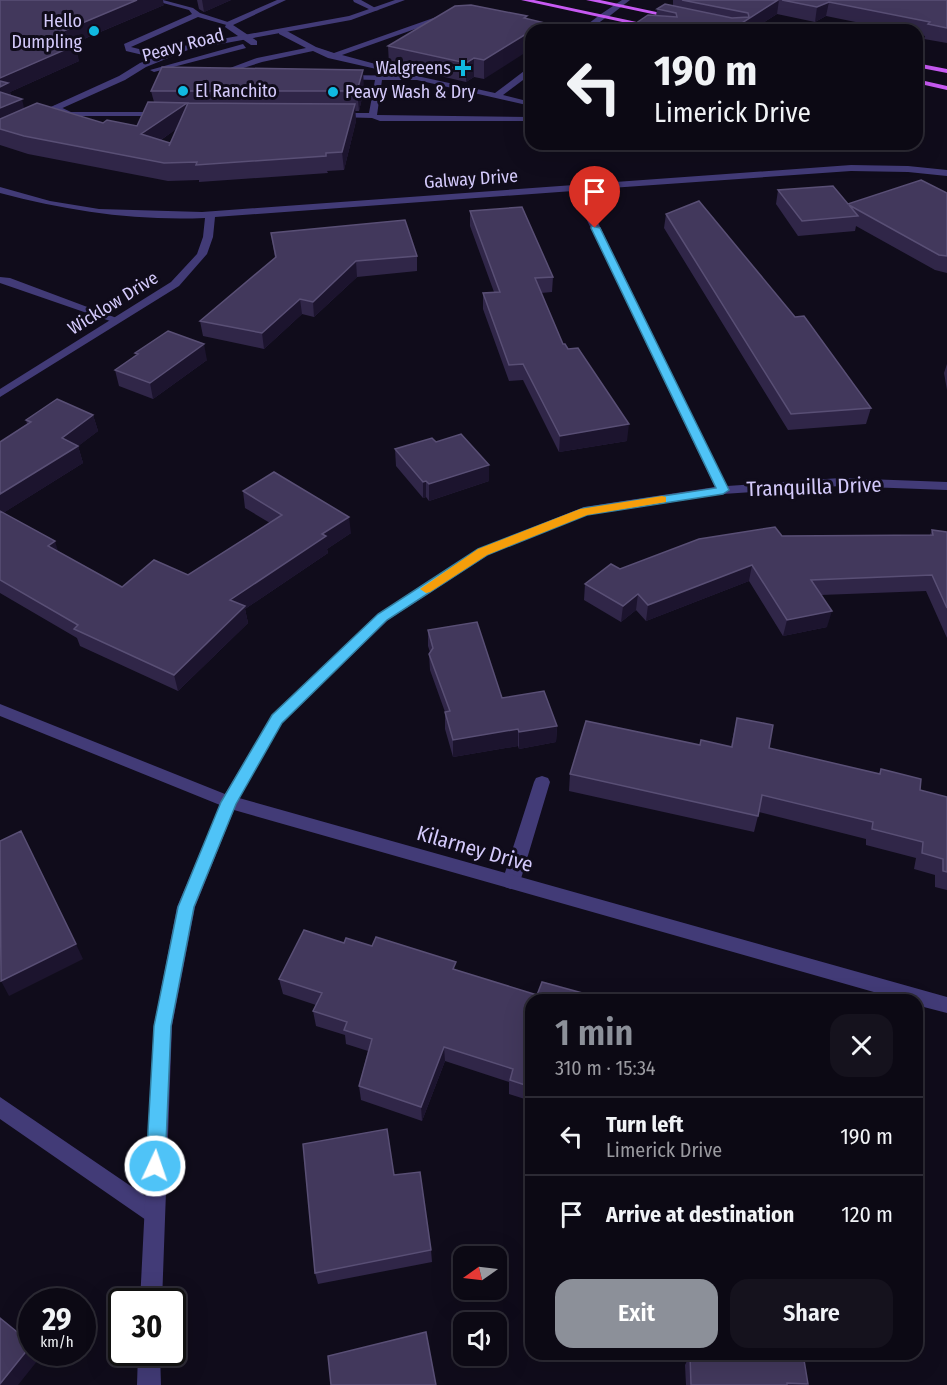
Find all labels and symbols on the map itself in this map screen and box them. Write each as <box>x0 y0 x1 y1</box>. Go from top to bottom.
place label: Hello Dumpling <box>11 10 83 53</box>
marker: Hello Dumpling <box>87 24 101 38</box>
street label: Peavy Road <box>140 24 226 66</box>
place label: Walgreens <box>375 57 451 79</box>
marker: Walgreens <box>456 61 470 75</box>
place label: El Ranchito <box>195 80 277 102</box>
place label: Peavy Wash & Dry <box>345 81 475 103</box>
marker: El Ranchito <box>176 84 190 98</box>
marker: Peavy Wash & Dry <box>326 85 340 99</box>
street label: Galway Drive <box>423 165 519 193</box>
pin <box>569 166 620 228</box>
street label: Wicklow Drive <box>64 266 162 339</box>
street label: Tranquilla Drive <box>746 472 882 502</box>
street label: Kilarney Drive <box>414 820 536 878</box>
position arrow <box>123 1134 187 1198</box>
north arrow <box>453 1246 507 1300</box>
speed limit sign: 30 <box>108 1288 186 1366</box>

